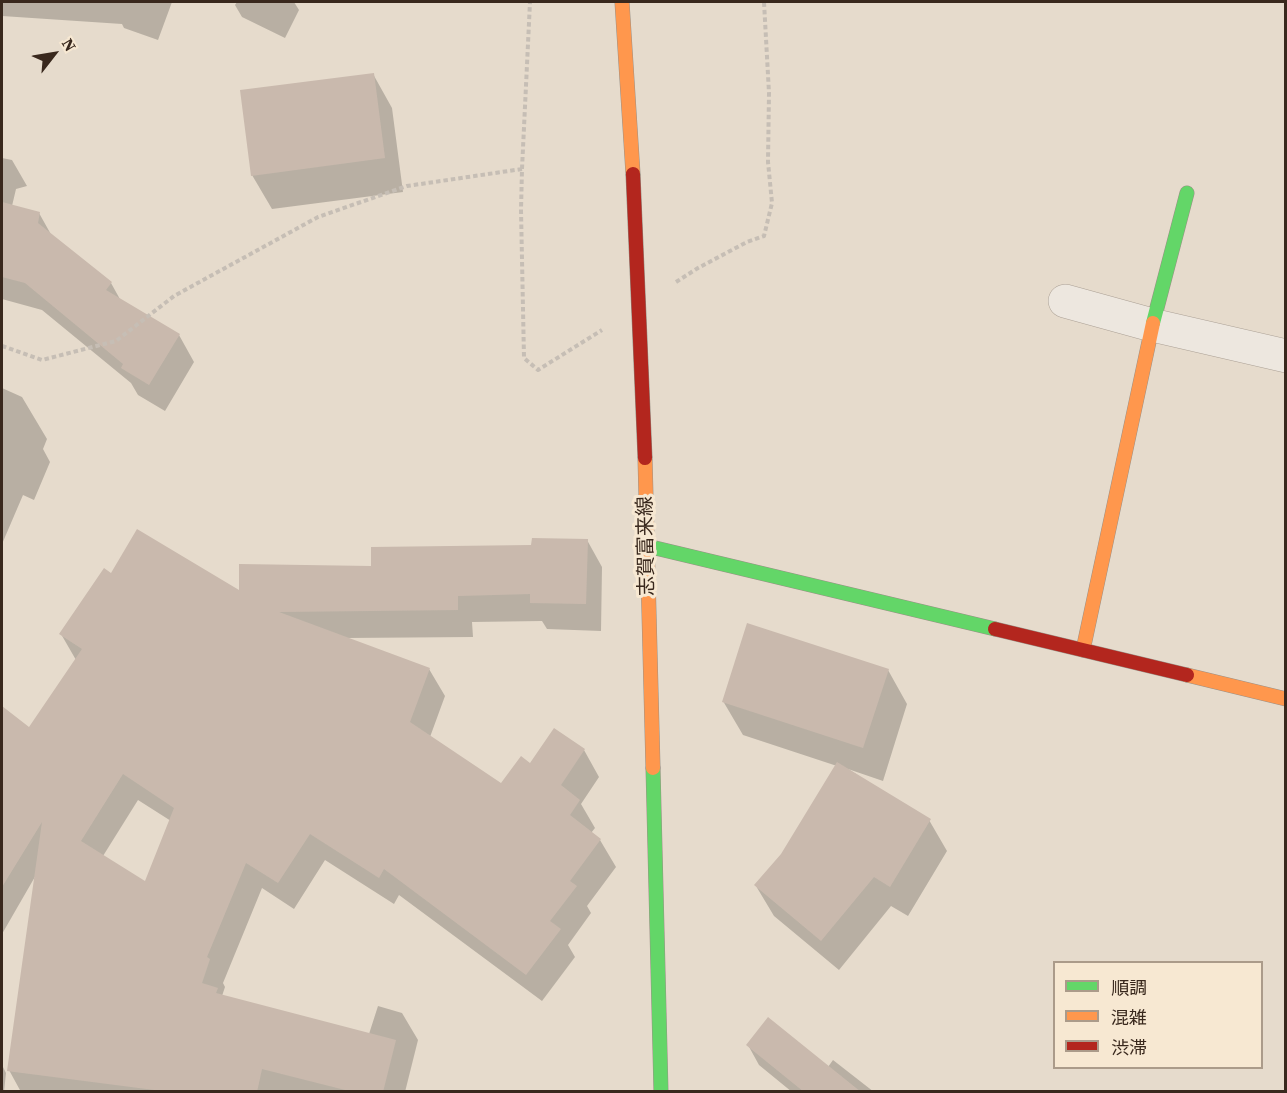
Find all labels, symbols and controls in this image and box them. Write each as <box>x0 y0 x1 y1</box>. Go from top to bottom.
north arrow <box>24 24 84 84</box>
text: N <box>57 34 82 55</box>
street label: 志賀富来線 <box>634 496 660 596</box>
legend <box>1053 961 1263 1069</box>
text: 順調 <box>1111 975 1147 1000</box>
text: 混雑 <box>1111 1005 1147 1030</box>
text: 渋滞 <box>1111 1035 1147 1060</box>

